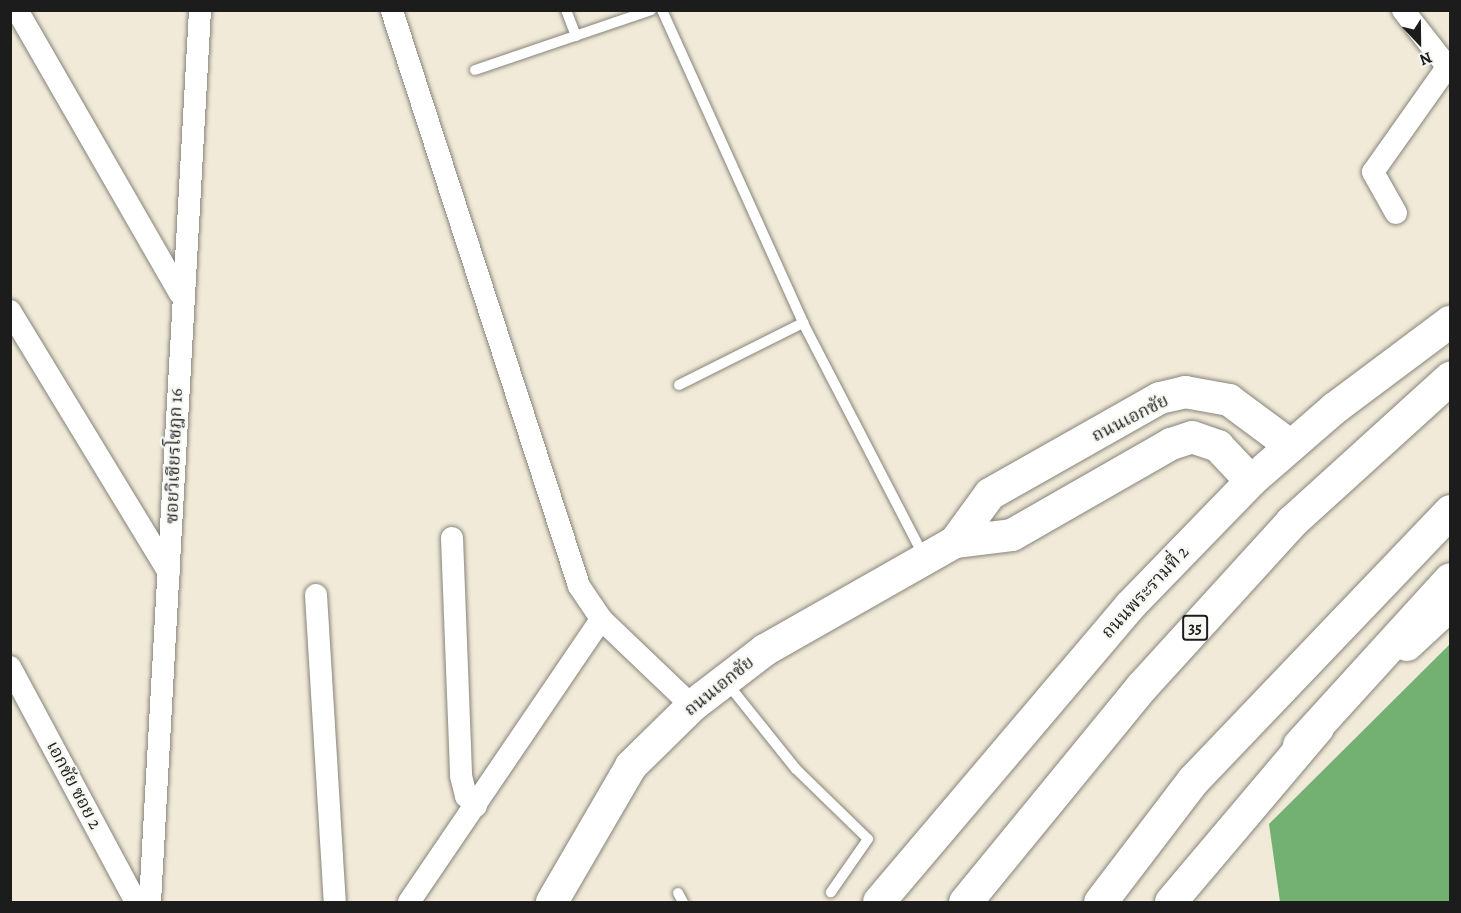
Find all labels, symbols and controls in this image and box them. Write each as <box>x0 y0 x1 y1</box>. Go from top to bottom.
north arrow <box>1389 12 1449 72</box>
text: N <box>1416 46 1435 71</box>
street label: ซอยวิเชียรโชฎก 16 <box>161 388 187 524</box>
street label: ถนนเอกชัย <box>1088 389 1172 447</box>
street label: ถนนพระรามที่ 2 <box>1097 541 1193 643</box>
road number: 35 <box>1182 615 1208 641</box>
street label: ถนนเอกชัย <box>680 651 758 721</box>
street label: เอกชัย ซอย 2 <box>42 737 106 833</box>

